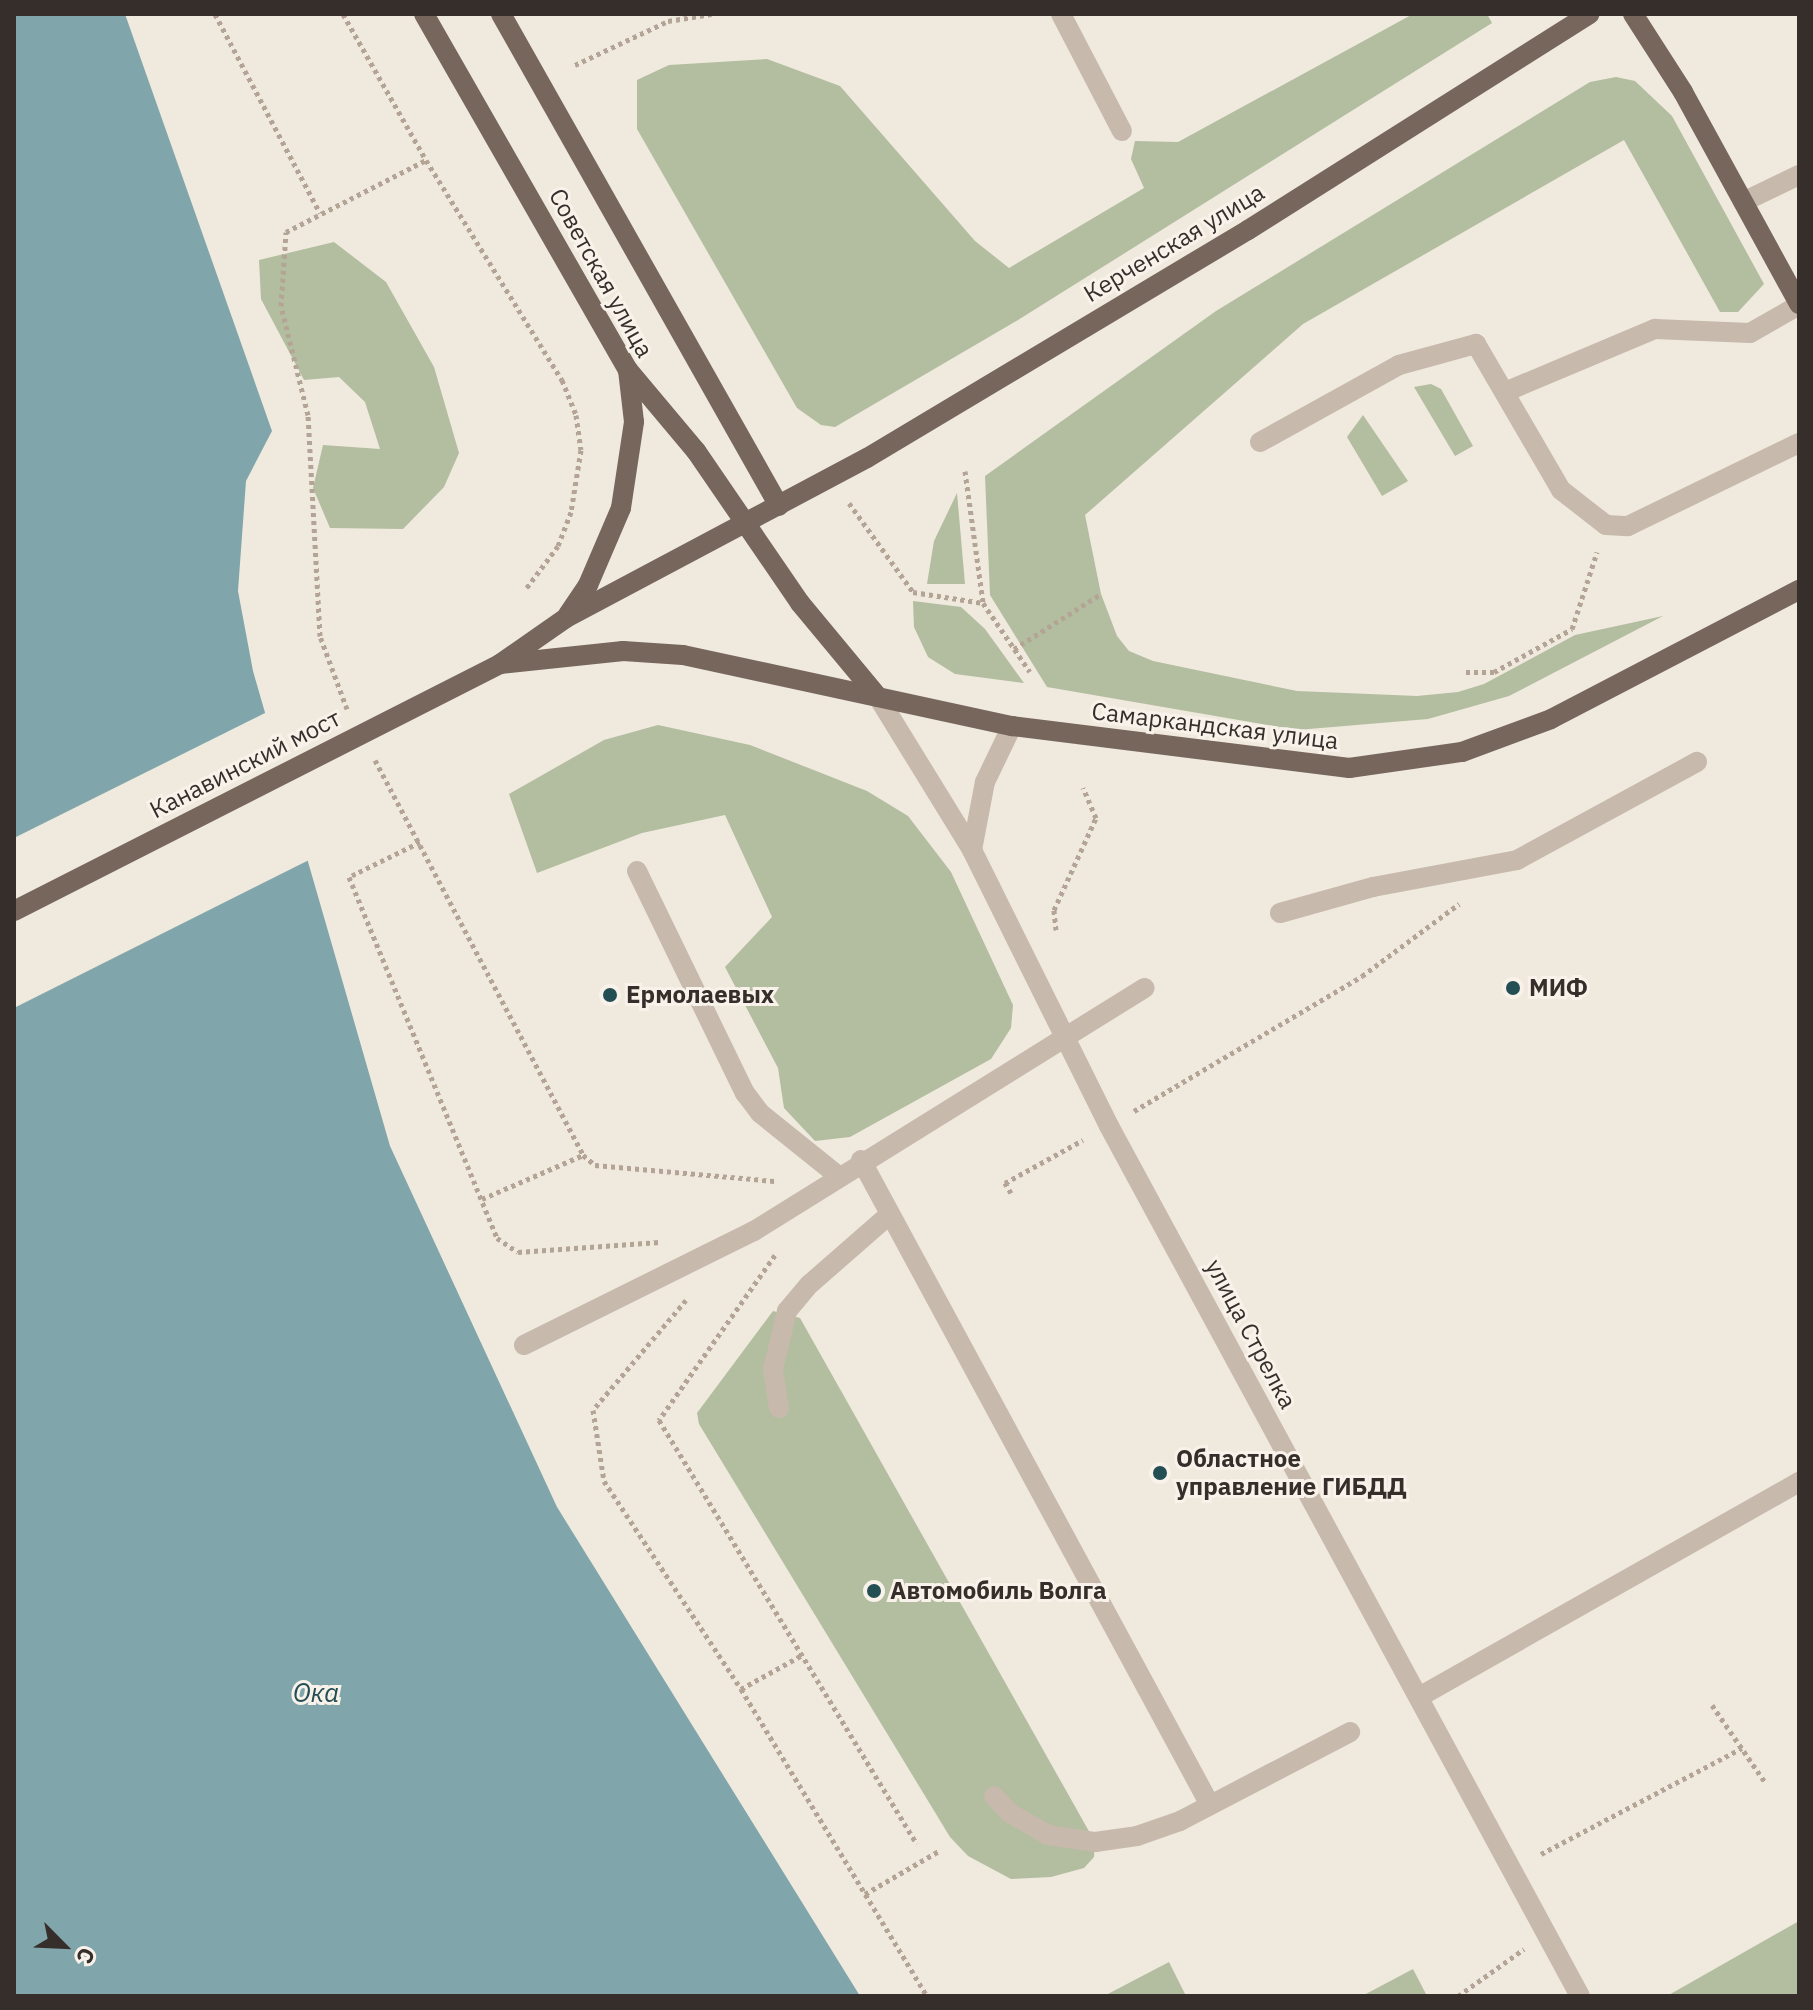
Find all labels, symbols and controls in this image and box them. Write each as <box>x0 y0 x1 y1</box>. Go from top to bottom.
street label: Керченская улица <box>1079 178 1269 308</box>
street label: Советская улица <box>543 184 659 362</box>
street label: Самаркандская улица <box>1090 697 1340 755</box>
street label: Канавинский мост <box>145 704 345 824</box>
place label: МИФ <box>1529 974 1588 1002</box>
marker: МИФ <box>1504 979 1522 997</box>
place label: Ермолаевых <box>626 981 774 1009</box>
marker: Ермолаевых <box>601 986 619 1004</box>
street label: улица Стрелка <box>1200 1254 1302 1414</box>
place label: Областное управление ГИБДД <box>1176 1445 1407 1501</box>
marker: Областное управление ГИБДД <box>1151 1464 1169 1482</box>
place label: Автомобиль Волга <box>890 1577 1107 1605</box>
marker: Автомобиль Волга <box>865 1582 883 1600</box>
water label: Ока <box>293 1677 339 1709</box>
north arrow <box>24 1906 104 1986</box>
text: С <box>70 1944 103 1968</box>

